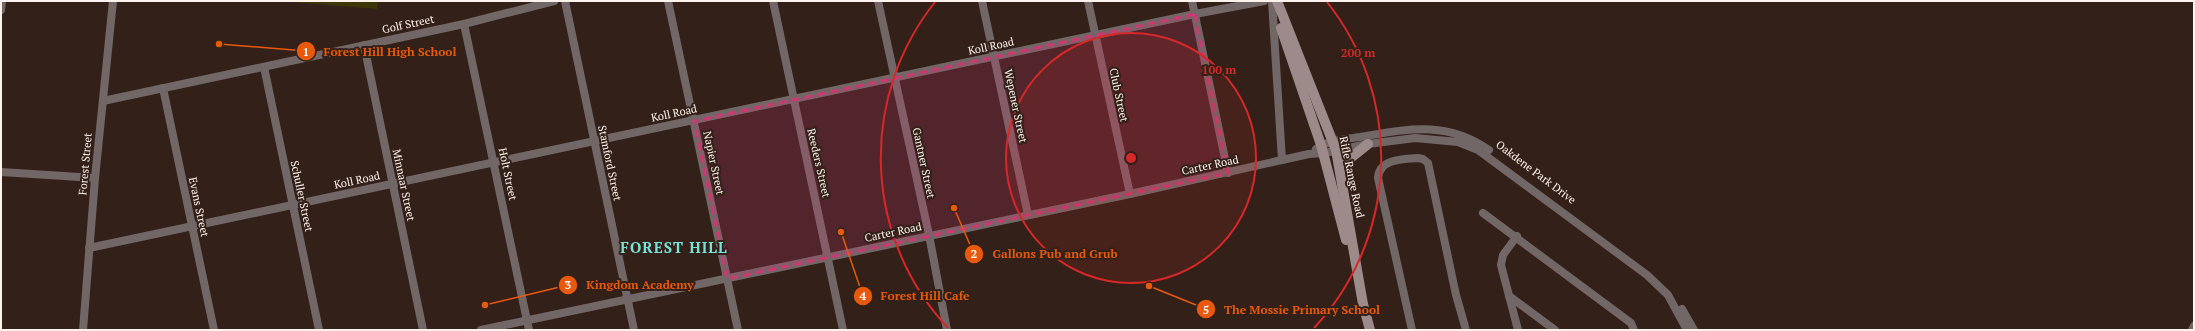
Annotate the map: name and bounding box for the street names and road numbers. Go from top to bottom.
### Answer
street label: Golf Street [381,12,435,36]
street label: Koll Road [967,34,1015,58]
street label: Club Street [1106,67,1132,123]
street label: Wepener Street [1001,68,1031,144]
street label: Koll Road [650,101,698,125]
street label: Stamford Street [595,124,625,202]
street label: Gantner Street [910,126,938,200]
street label: Reeders Street [804,127,834,199]
street label: Napier Street [700,130,728,196]
street label: Forest Street [75,132,95,196]
street label: Rifle Range Road [1337,135,1367,219]
street label: Oakdene Park Drive [1493,137,1579,207]
street label: Holt Street [496,146,520,202]
street label: Minnaar Street [390,148,418,222]
street label: Carter Road [1180,152,1240,178]
street label: Schuller Street [288,159,316,233]
street label: Koll Road [333,168,381,192]
street label: Evans Street [186,176,212,238]
street label: Carter Road [863,219,923,245]

